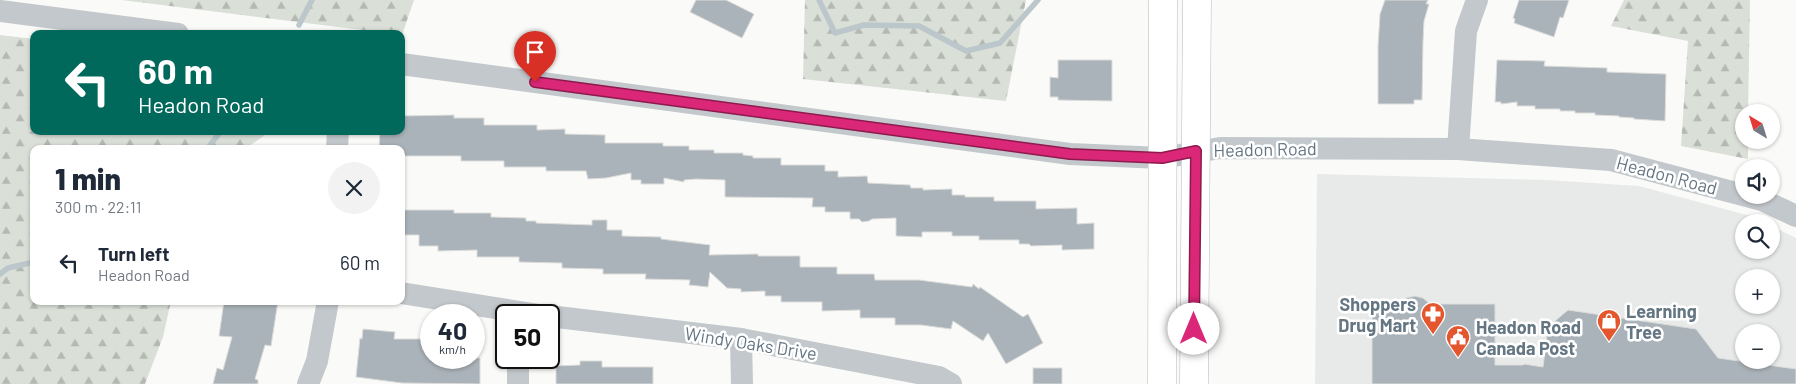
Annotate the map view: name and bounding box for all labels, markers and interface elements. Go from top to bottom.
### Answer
pin [514,31,556,82]
icon: arrive [521,38,549,66]
text: 60 m [138,49,213,91]
icon: left [55,50,120,115]
text: Headon Road [138,91,264,117]
north arrow [1735,104,1780,149]
map controls [1735,104,1780,369]
street label: Headon Road [1213,137,1317,161]
street label: Headon Road [1614,151,1720,199]
button: sound [1735,159,1780,204]
text: 1 min [55,160,121,196]
button: close [328,162,380,214]
text: 300 m · 22:11 [55,197,141,216]
button: search [1735,214,1780,259]
text: Turn left [98,242,169,265]
icon: left [55,249,83,277]
text: 60 m [340,251,380,274]
text: Headon Road [98,265,190,284]
button: + [1735,269,1780,314]
place label: Shoppers Drug Mart [1338,293,1416,336]
place label: Learning Tree [1626,300,1697,343]
pharmacy icon: Shoppers Drug Mart [1420,301,1446,335]
position arrow [1167,302,1219,354]
speed limit sign: 50 [495,304,560,369]
shop icon: Learning Tree [1596,308,1622,342]
text: 40 [438,315,467,345]
place label: Headon Road Canada Post [1476,316,1581,359]
street label: Windy Oaks Drive [683,322,819,364]
public building icon: Headon Road Canada Post [1445,324,1471,358]
button: − [1735,324,1780,369]
text: km/h [439,342,466,356]

